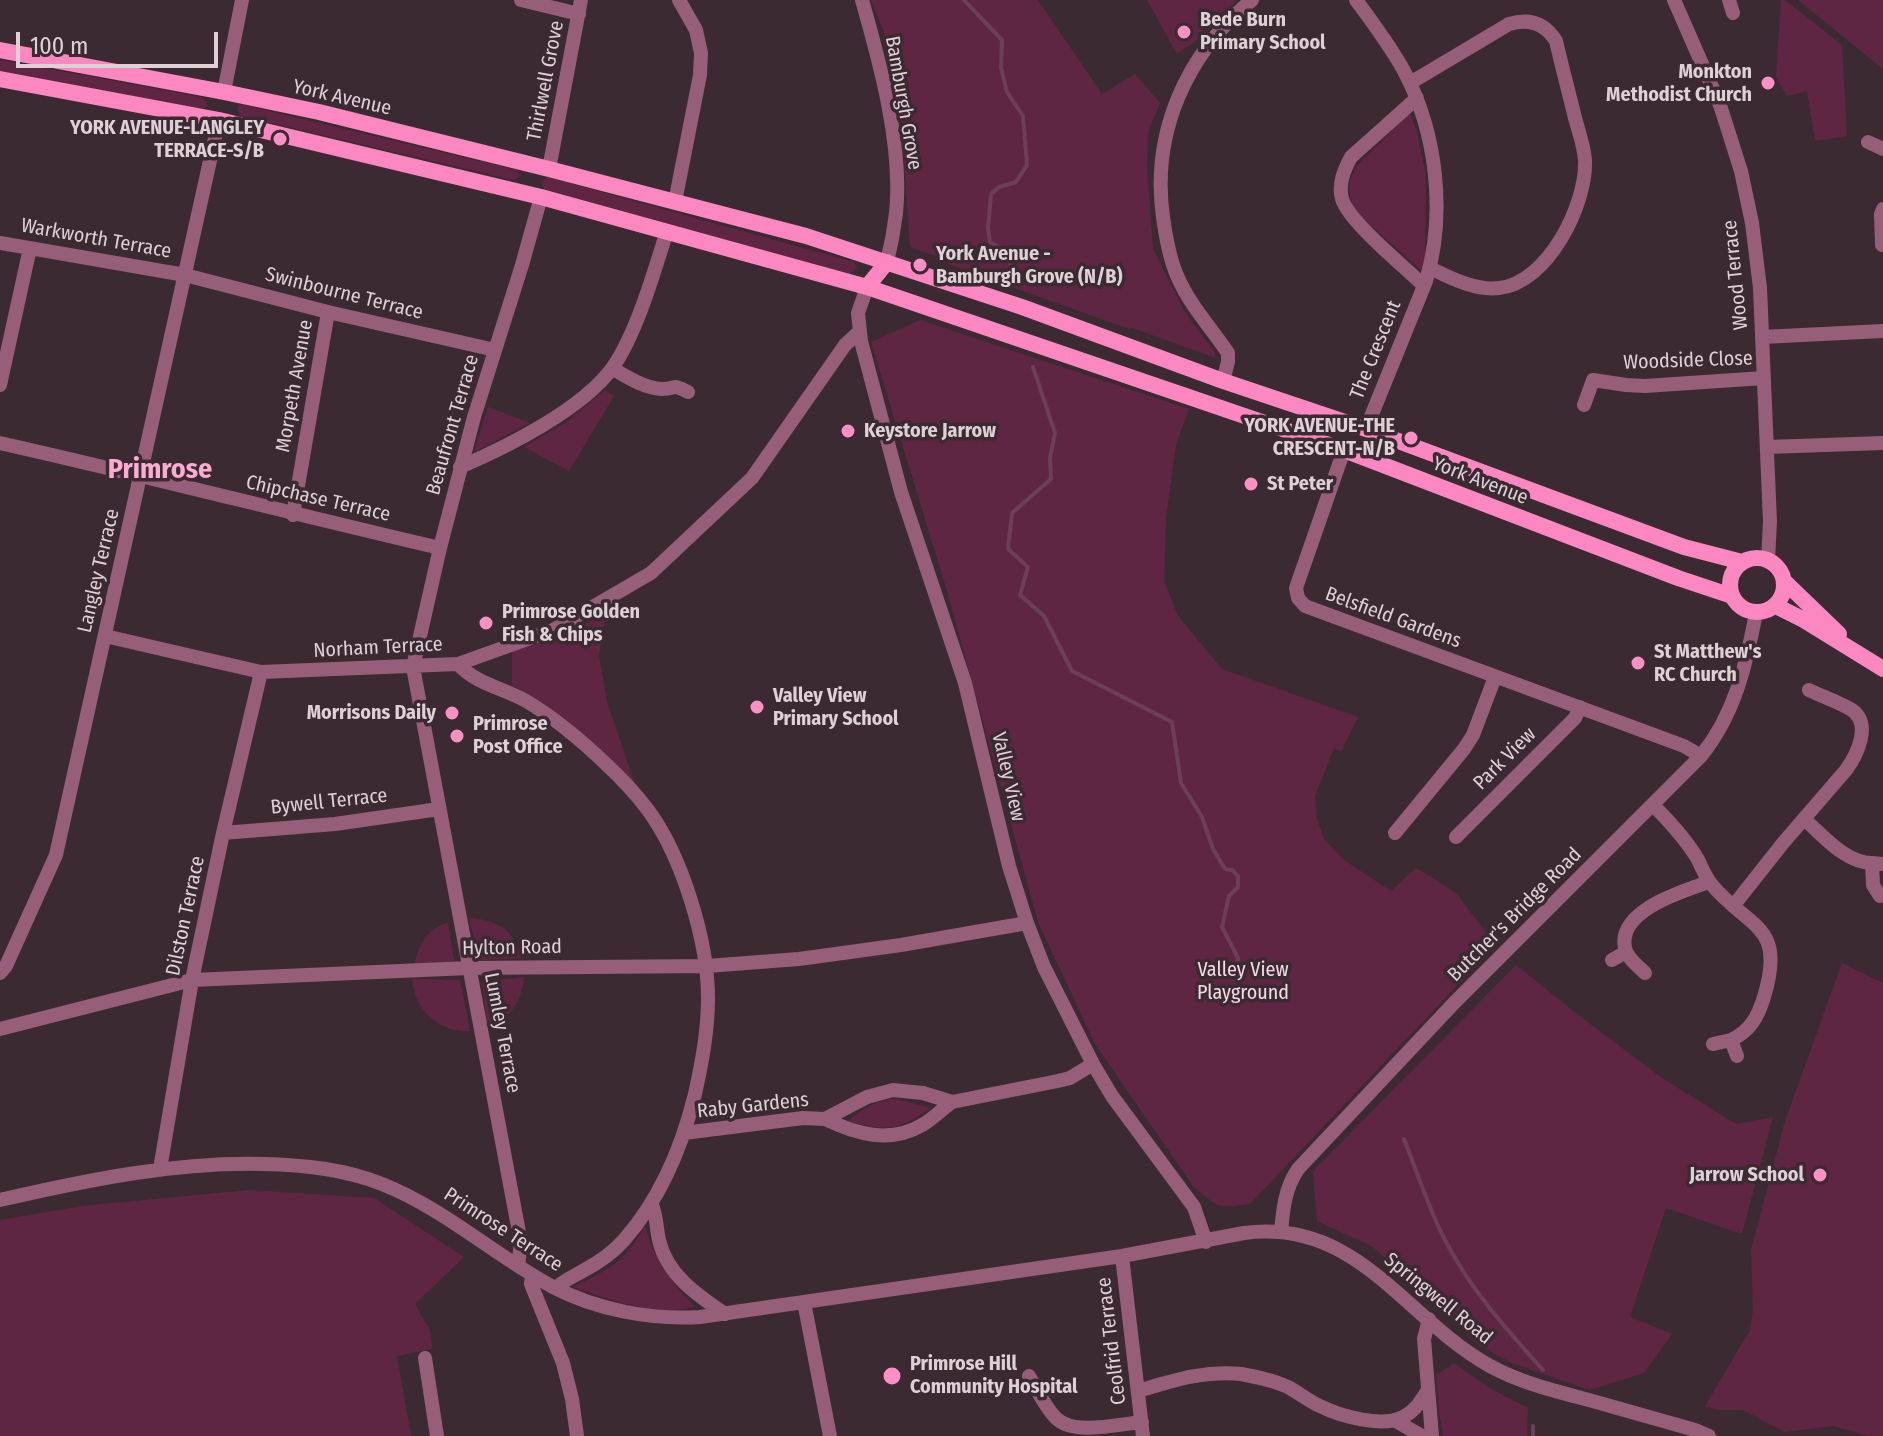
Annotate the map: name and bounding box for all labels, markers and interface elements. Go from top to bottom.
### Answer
place label: Bede Burn Primary School [1200,8,1326,55]
scale bar [20,16,222,66]
street label: Thirlwell Grove [523,19,569,143]
marker: Bede Burn Primary School [1175,23,1193,41]
text: 100 m [30,32,88,60]
street label: Bamburgh Grove [879,34,927,172]
place label: Monkton Methodist Church [1606,60,1752,107]
marker: Monkton Methodist Church [1759,74,1777,92]
street label: York Avenue [290,75,394,121]
place label: YORK AVENUE-LANGLEY TERRACE-S/B [70,116,264,163]
marker: YORK AVENUE-LANGLEY TERRACE-S/B [271,130,289,148]
street label: Warkworth Terrace [19,214,173,264]
street label: Wood Terrace [1718,219,1754,331]
place label: York Avenue - Bamburgh Grove (N/B) [936,242,1122,289]
marker: York Avenue - Bamburgh Grove (N/B) [911,256,929,274]
street label: Swinbourne Terrace [263,263,425,325]
street label: The Crescent [1345,297,1407,403]
street label: Morpeth Avenue [272,318,318,454]
street label: Woodside Close [1623,347,1753,375]
street label: Beaufront Terrace [421,352,485,498]
place label: YORK AVENUE-THE CRESCENT-N/B [1244,414,1395,461]
place label: Keystore Jarrow [864,419,996,443]
marker: Keystore Jarrow [839,422,857,440]
marker: YORK AVENUE-THE CRESCENT-N/B [1402,429,1420,447]
street label: York Avenue [1429,452,1531,510]
district label: Primrose [108,453,212,487]
street label: Chipchase Terrace [244,471,392,527]
place label: St Peter [1267,472,1333,496]
marker: St Peter [1242,475,1260,493]
street label: Langley Terrace [73,507,125,635]
street label: Belsfield Gardens [1322,582,1464,654]
place label: Primrose Golden Fish & Chips [502,600,640,647]
marker: Primrose Golden Fish & Chips [477,614,495,632]
street label: Norham Terrace [313,633,443,663]
place label: St Matthew's RC Church [1654,640,1761,687]
marker: St Matthew's RC Church [1629,654,1647,672]
place label: Valley View Primary School [773,684,899,731]
marker: Valley View Primary School [748,698,766,716]
place label: Morrisons Daily [307,701,436,725]
marker: Morrisons Daily [443,704,461,722]
place label: Primrose Post Office [473,712,563,759]
street label: Park View [1469,723,1541,795]
marker: Primrose Post Office [448,727,466,745]
street label: Valley View [986,730,1030,824]
street label: Bywell Terrace [269,784,389,820]
street label: Butcher's Bridge Road [1443,843,1587,987]
street label: Dilston Terrace [162,854,210,978]
street label: Hylton Road [462,935,562,961]
park label: Valley View Playground [1197,958,1289,1005]
street label: Lumley Terrace [479,971,525,1095]
street label: Raby Gardens [696,1088,810,1124]
place label: Jarrow School [1689,1163,1804,1187]
marker: Jarrow School [1811,1166,1829,1184]
street label: Primrose Terrace [439,1183,567,1277]
street label: Springwell Road [1379,1248,1497,1350]
street label: Ceolfrid Terrace [1092,1276,1132,1406]
place label: Primrose Hill Community Hospital [910,1352,1078,1399]
marker: Primrose Hill Community Hospital [881,1365,903,1387]

